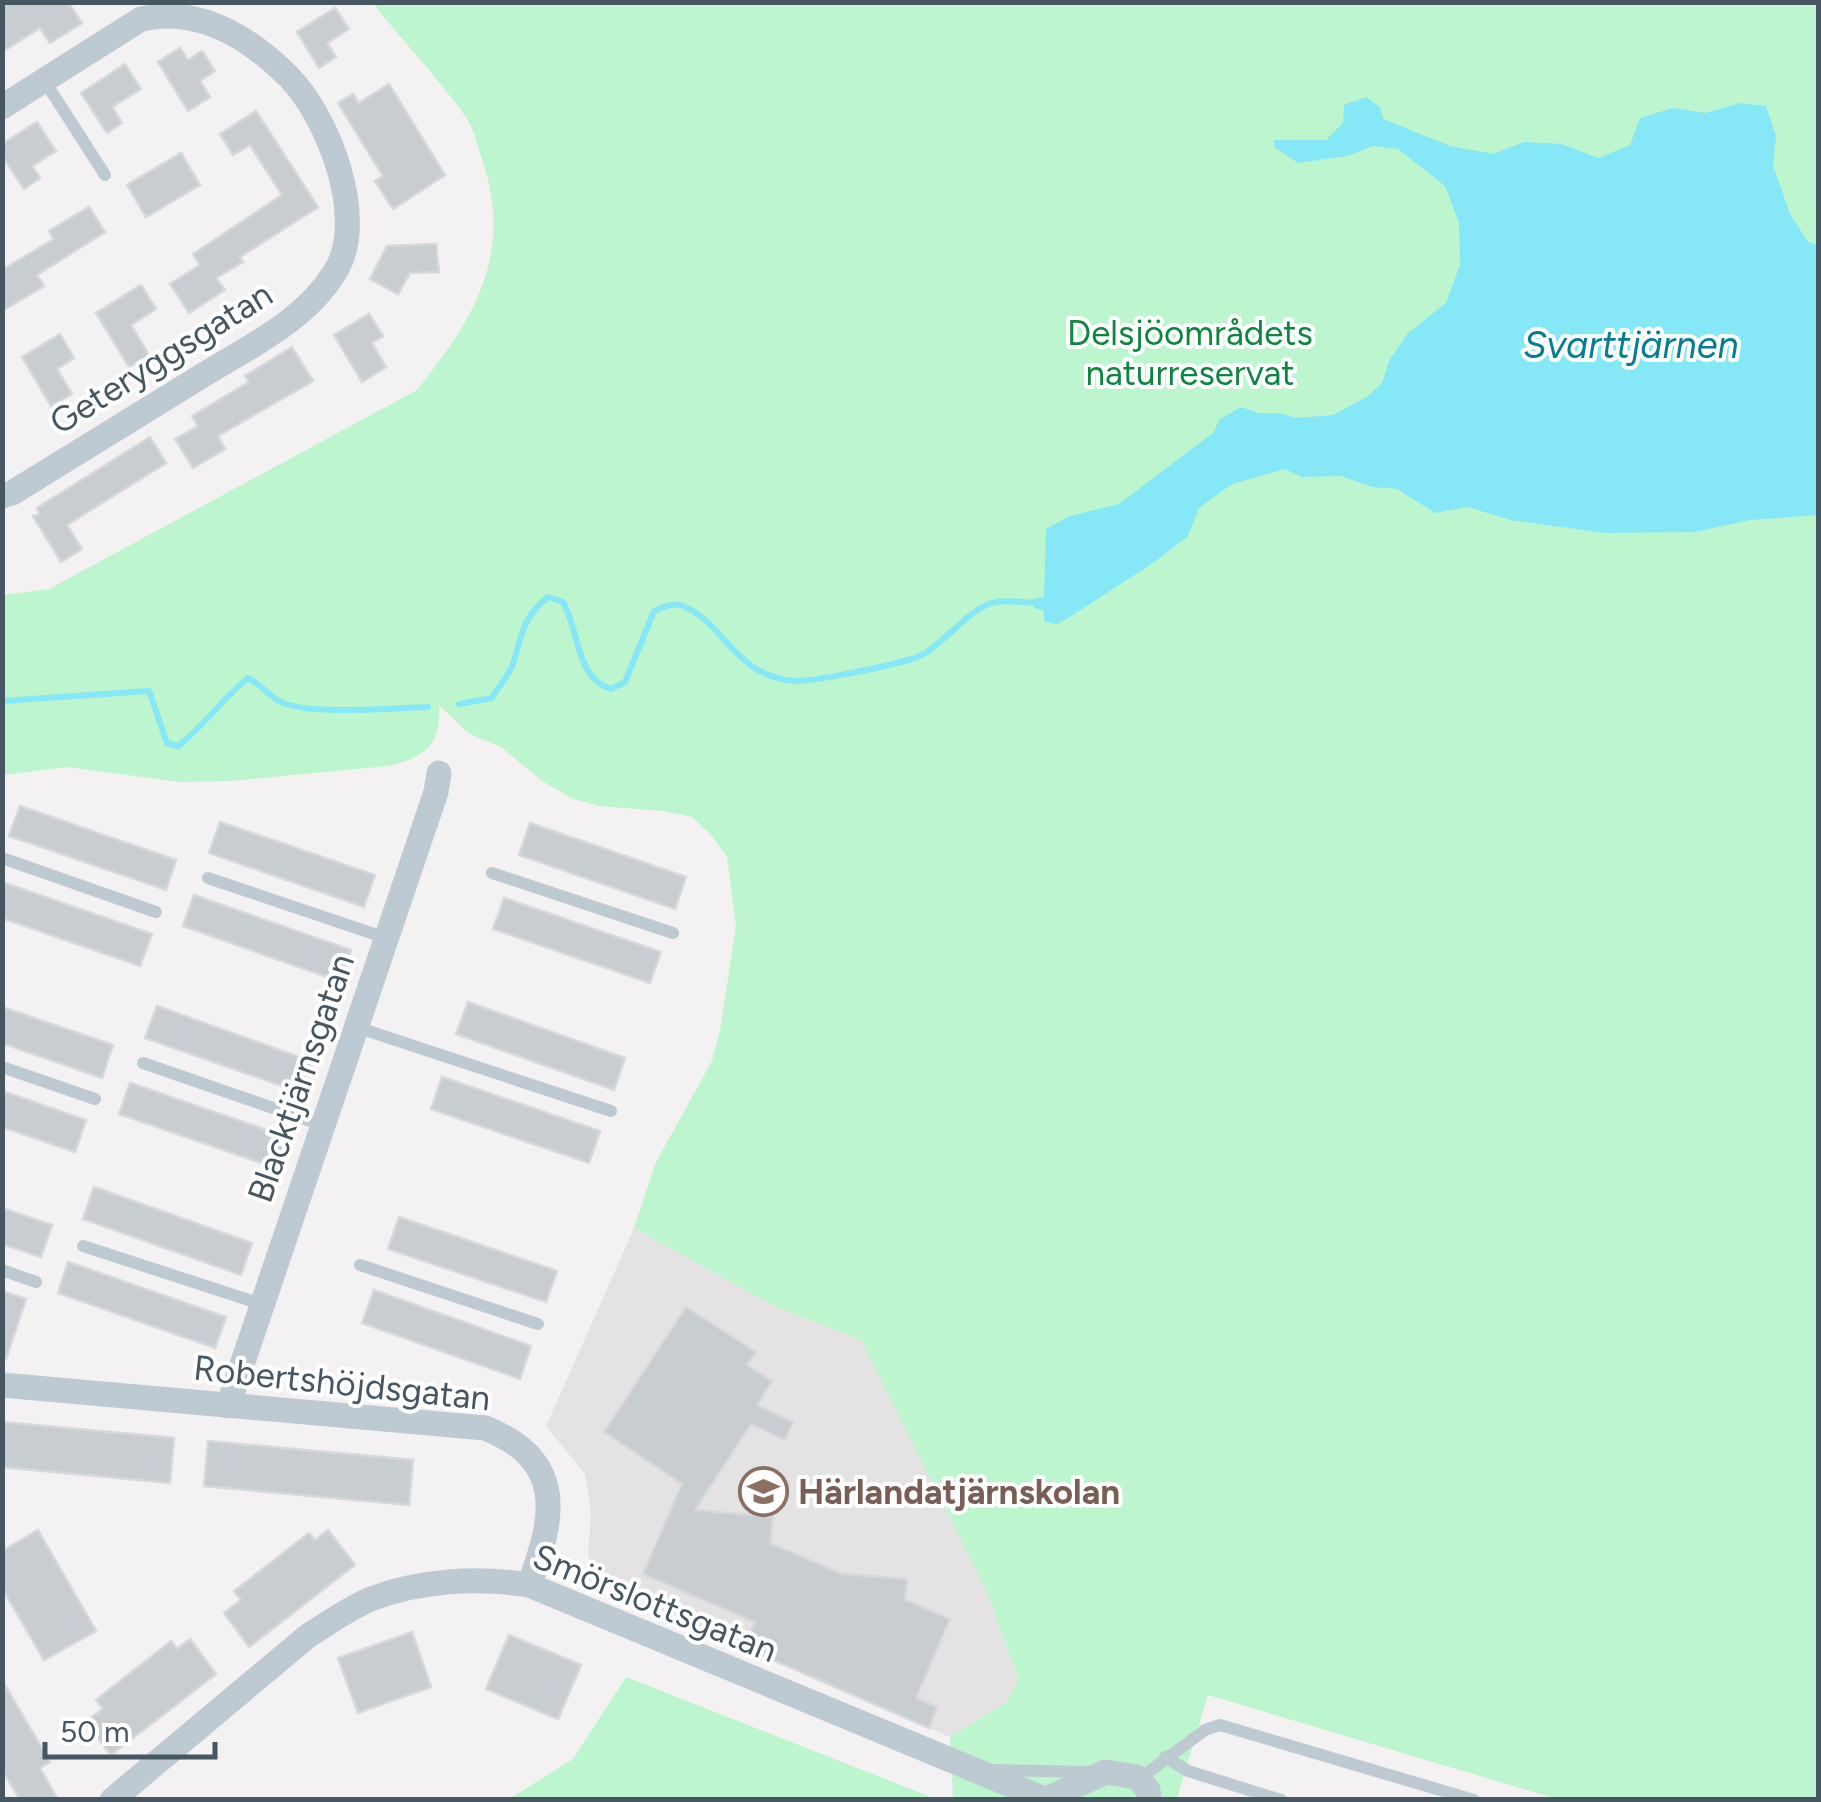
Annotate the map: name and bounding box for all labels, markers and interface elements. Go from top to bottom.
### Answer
street label: Geteryggsgatan [42,273,280,443]
park label: Delsjöområdets naturreservat [1067,312,1313,394]
water label: Svarttjärnen [1523,322,1739,368]
street label: Blacktjärnsgatan [239,948,363,1208]
street label: Robertshöjdsgatan [192,1347,492,1419]
school or university icon: Härlandatjärnskolan [737,1466,789,1518]
place label: Härlandatjärnskolan [798,1471,1120,1513]
street label: Smörslottsgatan [527,1535,783,1671]
scale bar [45,1697,215,1759]
text: 50 m [60,1713,129,1750]

